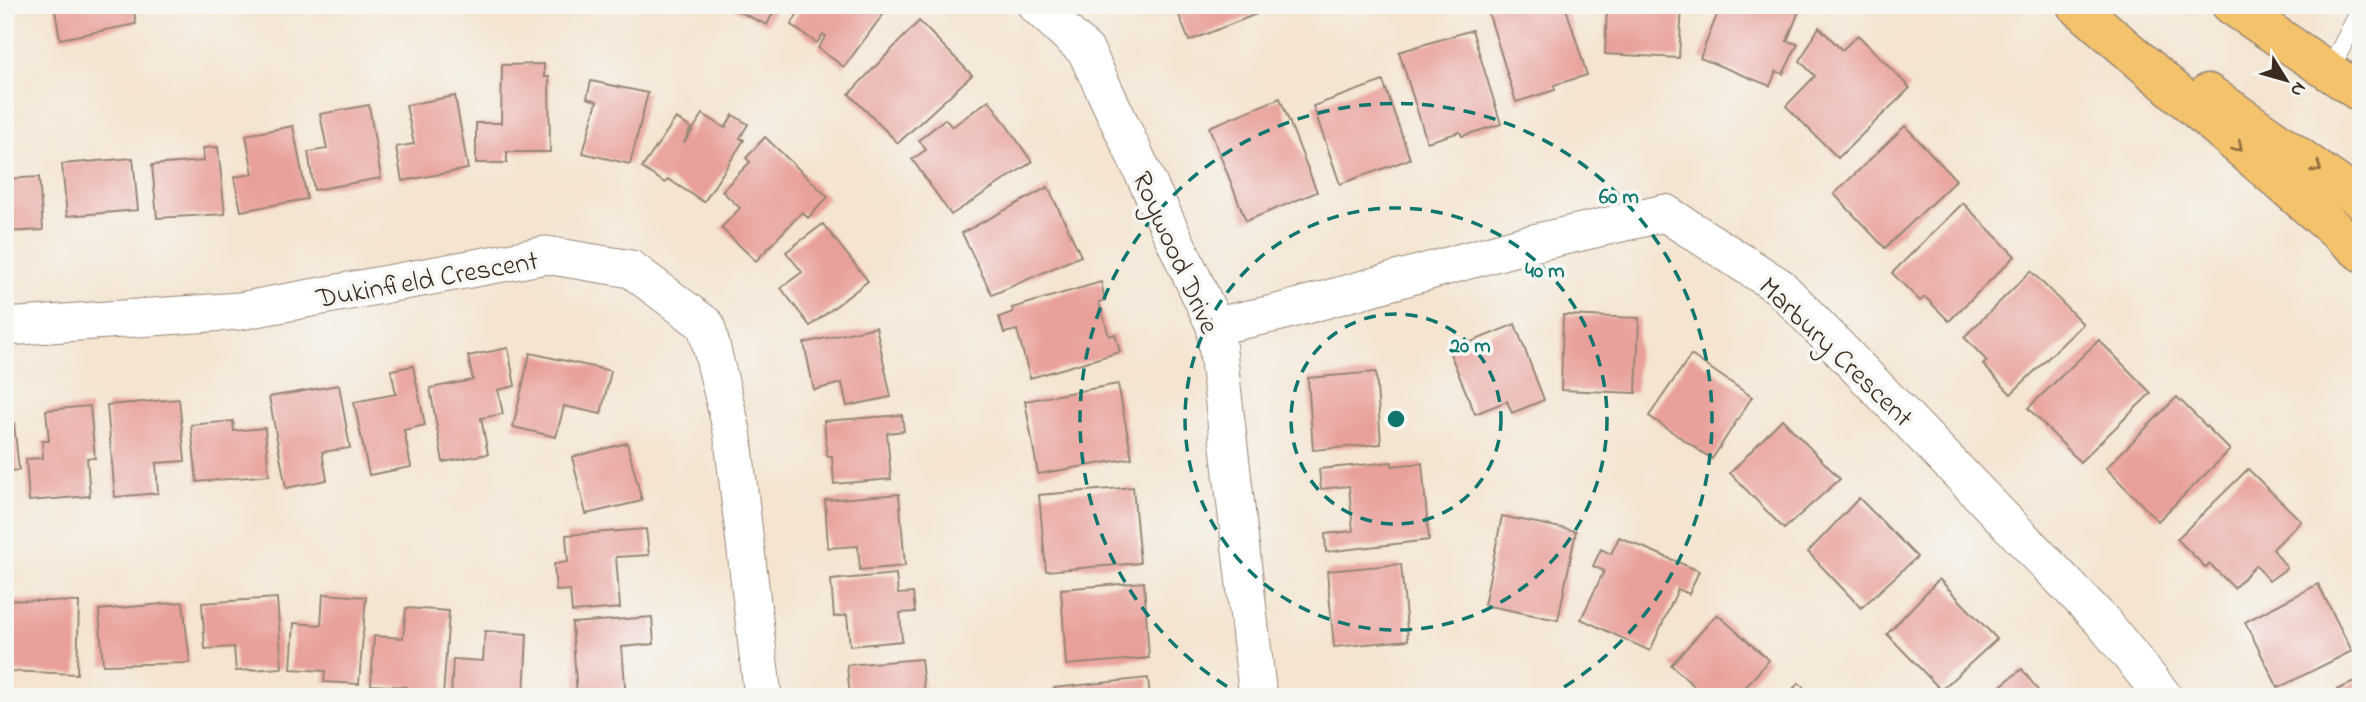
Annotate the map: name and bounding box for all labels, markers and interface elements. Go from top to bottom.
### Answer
north arrow [2250,46,2320,116]
text: N [2283,75,2312,102]
one-way arrow [2230,139,2243,151]
one-way arrow [2309,160,2322,172]
street label: Roywood Drive [1120,166,1228,342]
text: 60 m [1599,183,1639,213]
street label: Dukinfield Crescent [312,242,542,321]
text: 40 m [1525,257,1565,287]
street label: Marbury Crescent [1748,269,1921,438]
text: 20 m [1448,332,1491,362]
centre of rings [1384,407,1408,431]

